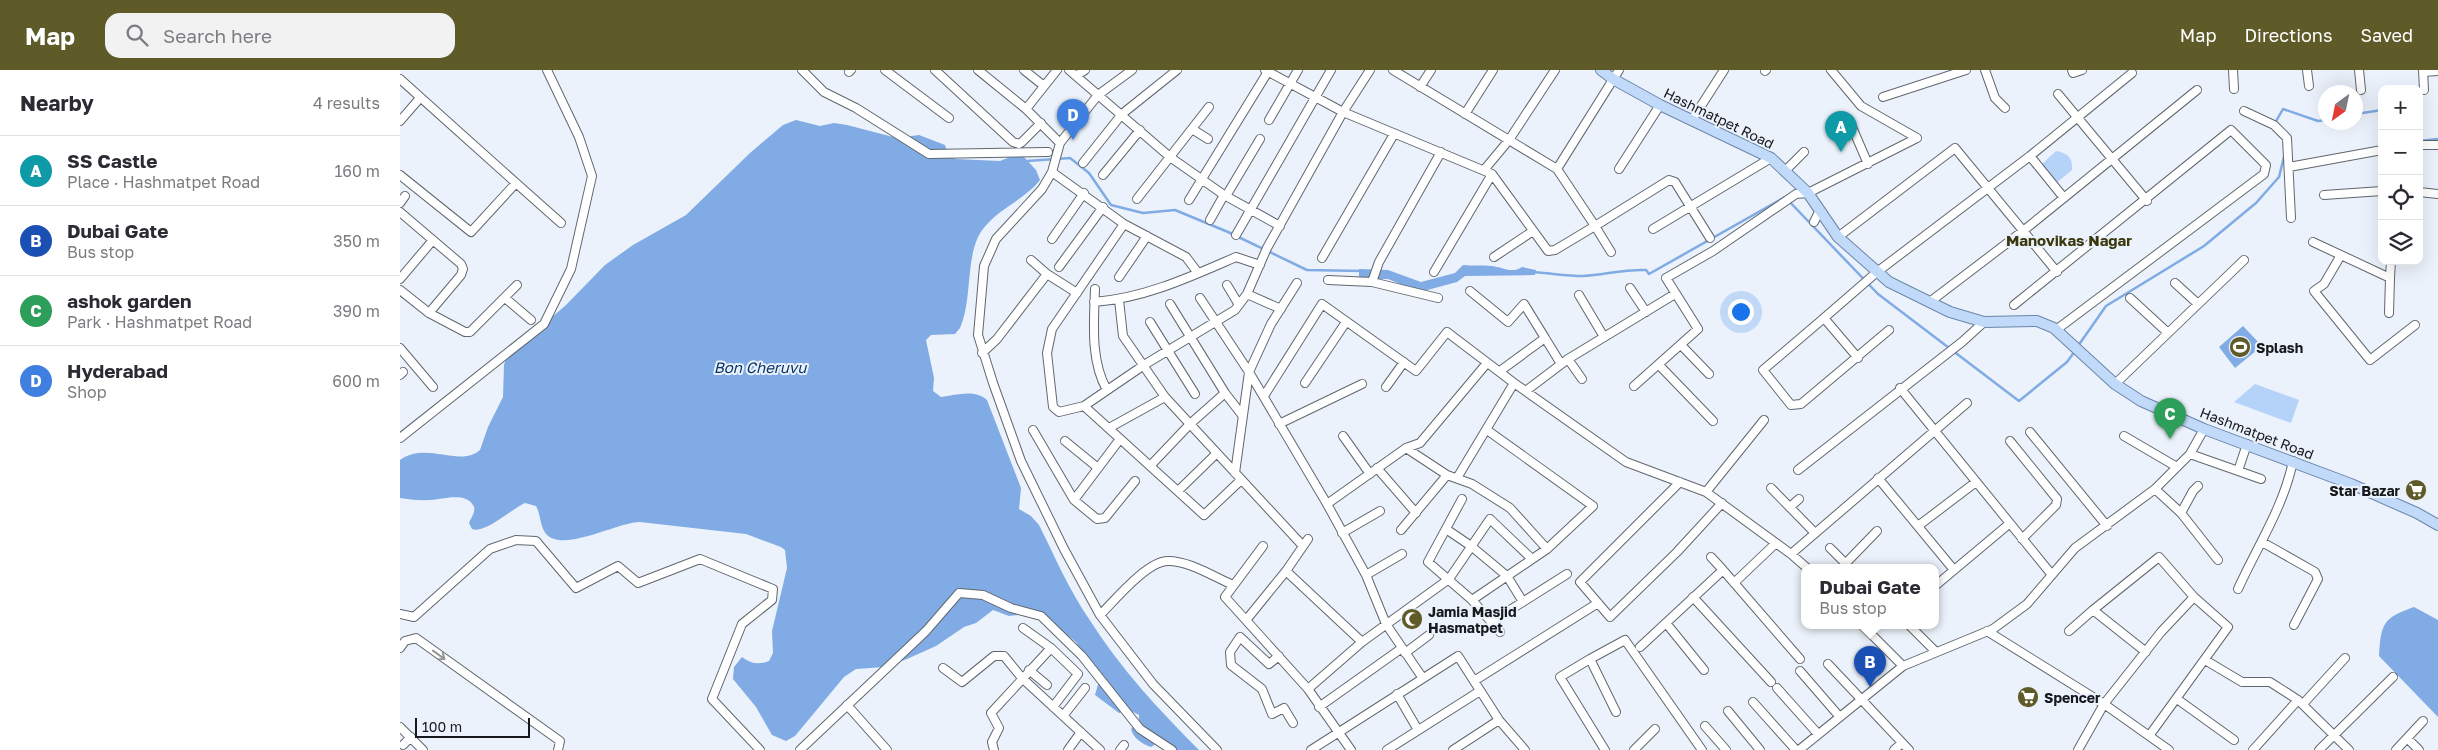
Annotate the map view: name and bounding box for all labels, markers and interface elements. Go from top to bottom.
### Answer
search box [105,13,455,58]
text: Map [25,21,75,50]
icon: search [123,21,151,49]
text: Search here [163,24,272,47]
text: Map [2180,24,2216,46]
text: Directions [2244,24,2332,46]
text: Saved [2360,24,2413,46]
street label: Hashmatpet Road [1661,84,1777,152]
north arrow [2318,85,2363,130]
map controls [2378,85,2423,265]
button: + [2378,85,2423,130]
text: Nearby [20,90,94,116]
text: 4 results [313,93,380,113]
pin: D [1057,99,1089,140]
pin: A [1825,111,1857,152]
button: − [2378,130,2423,175]
text: SS Castle [67,149,157,172]
text: A [30,161,42,181]
text: 160 m [334,161,380,181]
text: Place · Hashmatpet Road [67,172,260,192]
button: locate [2378,175,2423,220]
text: Dubai Gate [67,219,168,242]
button: layers [2378,220,2423,265]
text: B [30,231,42,251]
text: 350 m [333,231,380,251]
district label: Manovikas Nagar [2006,231,2132,249]
text: Bus stop [67,242,134,262]
text: ashok garden [67,289,192,312]
your location [1728,299,1754,325]
text: C [30,301,42,321]
text: 390 m [333,301,380,321]
text: Park · Hashmatpet Road [67,312,252,332]
sports icon: Splash [2228,335,2252,359]
place label: Splash [2256,339,2303,356]
water label: Bon Cheruvu [714,358,807,376]
text: Hyderabad [67,359,168,382]
text: D [30,371,42,391]
text: 600 m [332,371,380,391]
text: Shop [67,382,107,402]
pin: C [2154,398,2186,439]
street label: Hashmatpet Road [2198,403,2316,463]
supermarket icon: Star Bazar [2404,478,2428,502]
place label: Star Bazar [2329,482,2401,499]
popup [1801,564,1939,629]
text: Dubai Gate [1819,575,1921,598]
text: Bus stop [1819,598,1887,618]
place label: Jamia Masjid Hasmatpet [1428,603,1517,636]
mosque icon: Jamia Masjid Hasmatpet [1400,607,1424,631]
pin: B [1854,646,1886,687]
one-way arrow [432,650,446,660]
supermarket icon: Spencer [2016,685,2040,709]
place label: Spencer [2044,689,2101,706]
scale bar [415,715,530,738]
text: 100 m [422,718,462,735]

